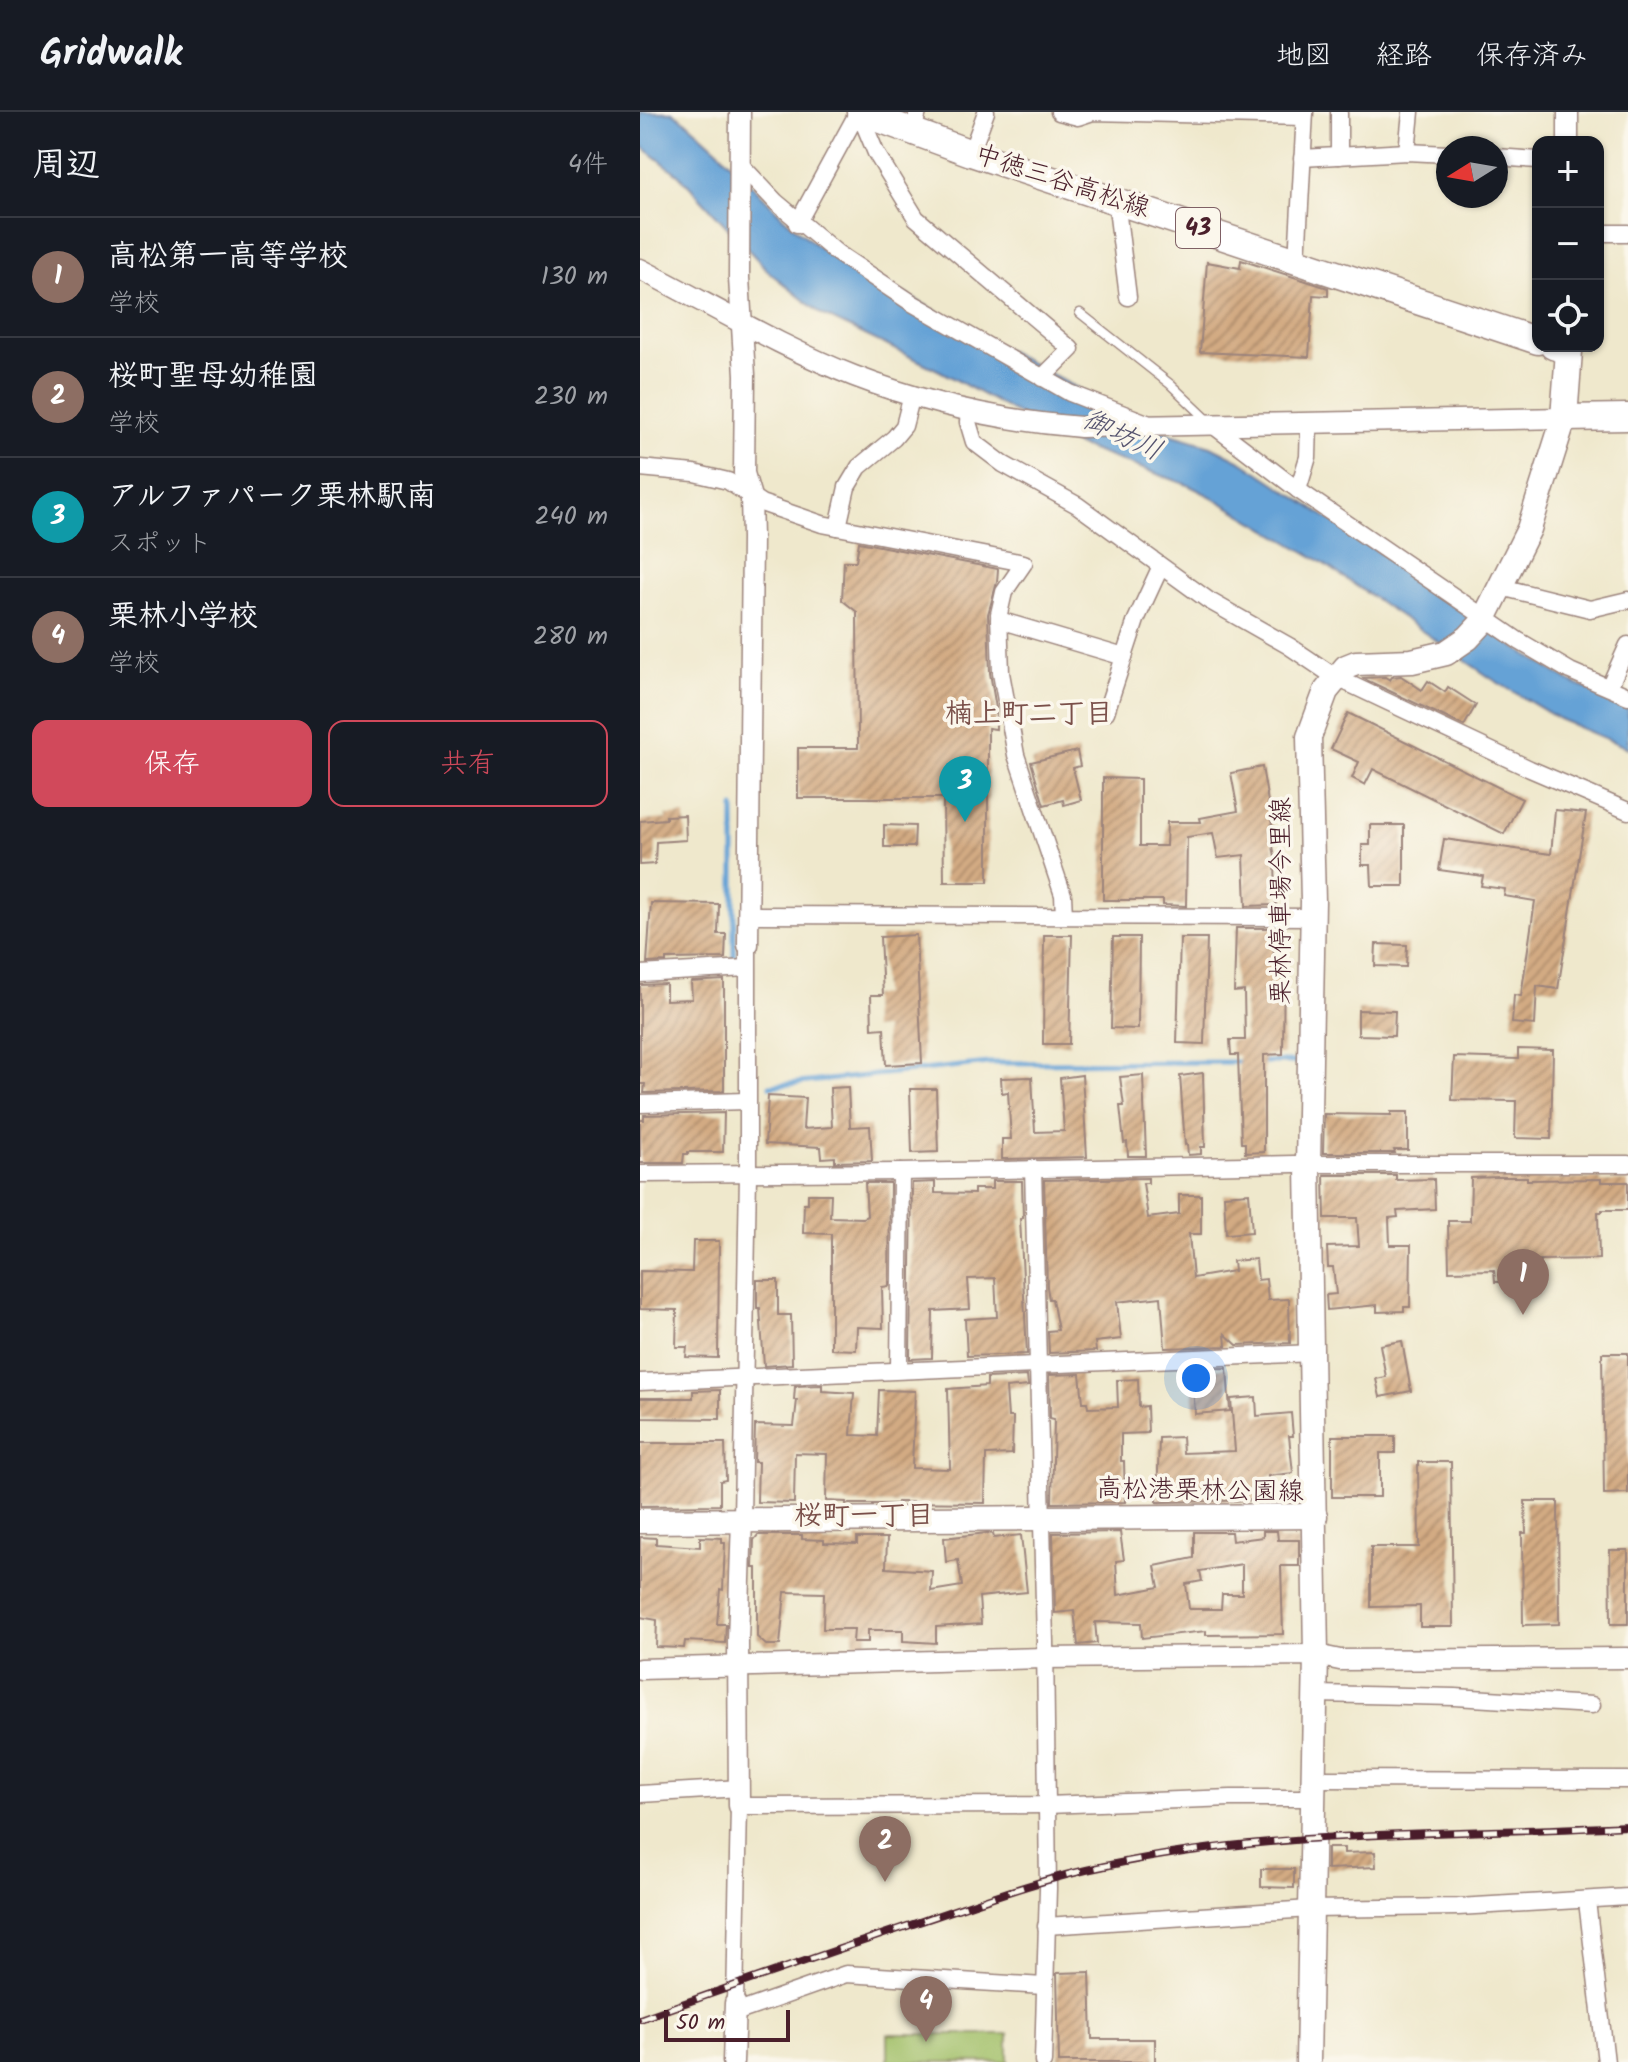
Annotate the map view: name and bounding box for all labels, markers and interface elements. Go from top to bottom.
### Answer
text: Gridwalk [40,25,182,85]
text: 地図 [1276,34,1332,79]
text: 経路 [1376,34,1432,79]
text: 保存済み [1476,34,1588,79]
street label: 中徳三谷高松線 [969,134,1155,230]
north arrow [1436,136,1508,208]
map controls [1532,136,1604,352]
button: + [1532,136,1604,208]
text: 周辺 [32,139,100,193]
text: 4件 [568,144,608,186]
road number: 43 [1176,208,1220,248]
button: − [1532,208,1604,280]
text: 高松第一高等学校 [108,233,348,281]
text: 1 [54,256,62,298]
text: 130 m [541,256,608,298]
button: locate [1532,280,1604,352]
text: 学校 [108,283,160,325]
text: 桜町聖母幼稚園 [108,353,318,401]
text: 2 [50,376,66,418]
text: 230 m [534,376,608,418]
water label: 御坊川 [1074,398,1170,474]
text: 学校 [108,403,160,445]
text: アルファパーク栗林駅南 [108,473,436,521]
text: 3 [51,496,65,538]
text: 240 m [534,496,608,538]
text: スポット [108,523,212,565]
text: 栗林小学校 [108,593,258,641]
text: 4 [51,616,65,658]
text: 280 m [533,616,608,658]
text: 学校 [108,643,160,685]
district label: 楠上町二丁目 [945,692,1113,737]
button: 保存 [32,720,312,807]
button: 共有 [328,720,608,807]
pin: 3 [939,756,991,822]
street label: 栗林停車場今里線 [1261,797,1303,1005]
pin: 1 [1497,1249,1549,1315]
your location [1176,1358,1216,1398]
street label: 高松港栗林公園線 [1096,1468,1304,1514]
district label: 桜町一丁目 [794,1494,934,1539]
pin: 2 [859,1816,911,1882]
pin: 4 [900,1976,952,2042]
scale bar [664,2006,790,2042]
text: 50 m [676,2006,725,2041]

